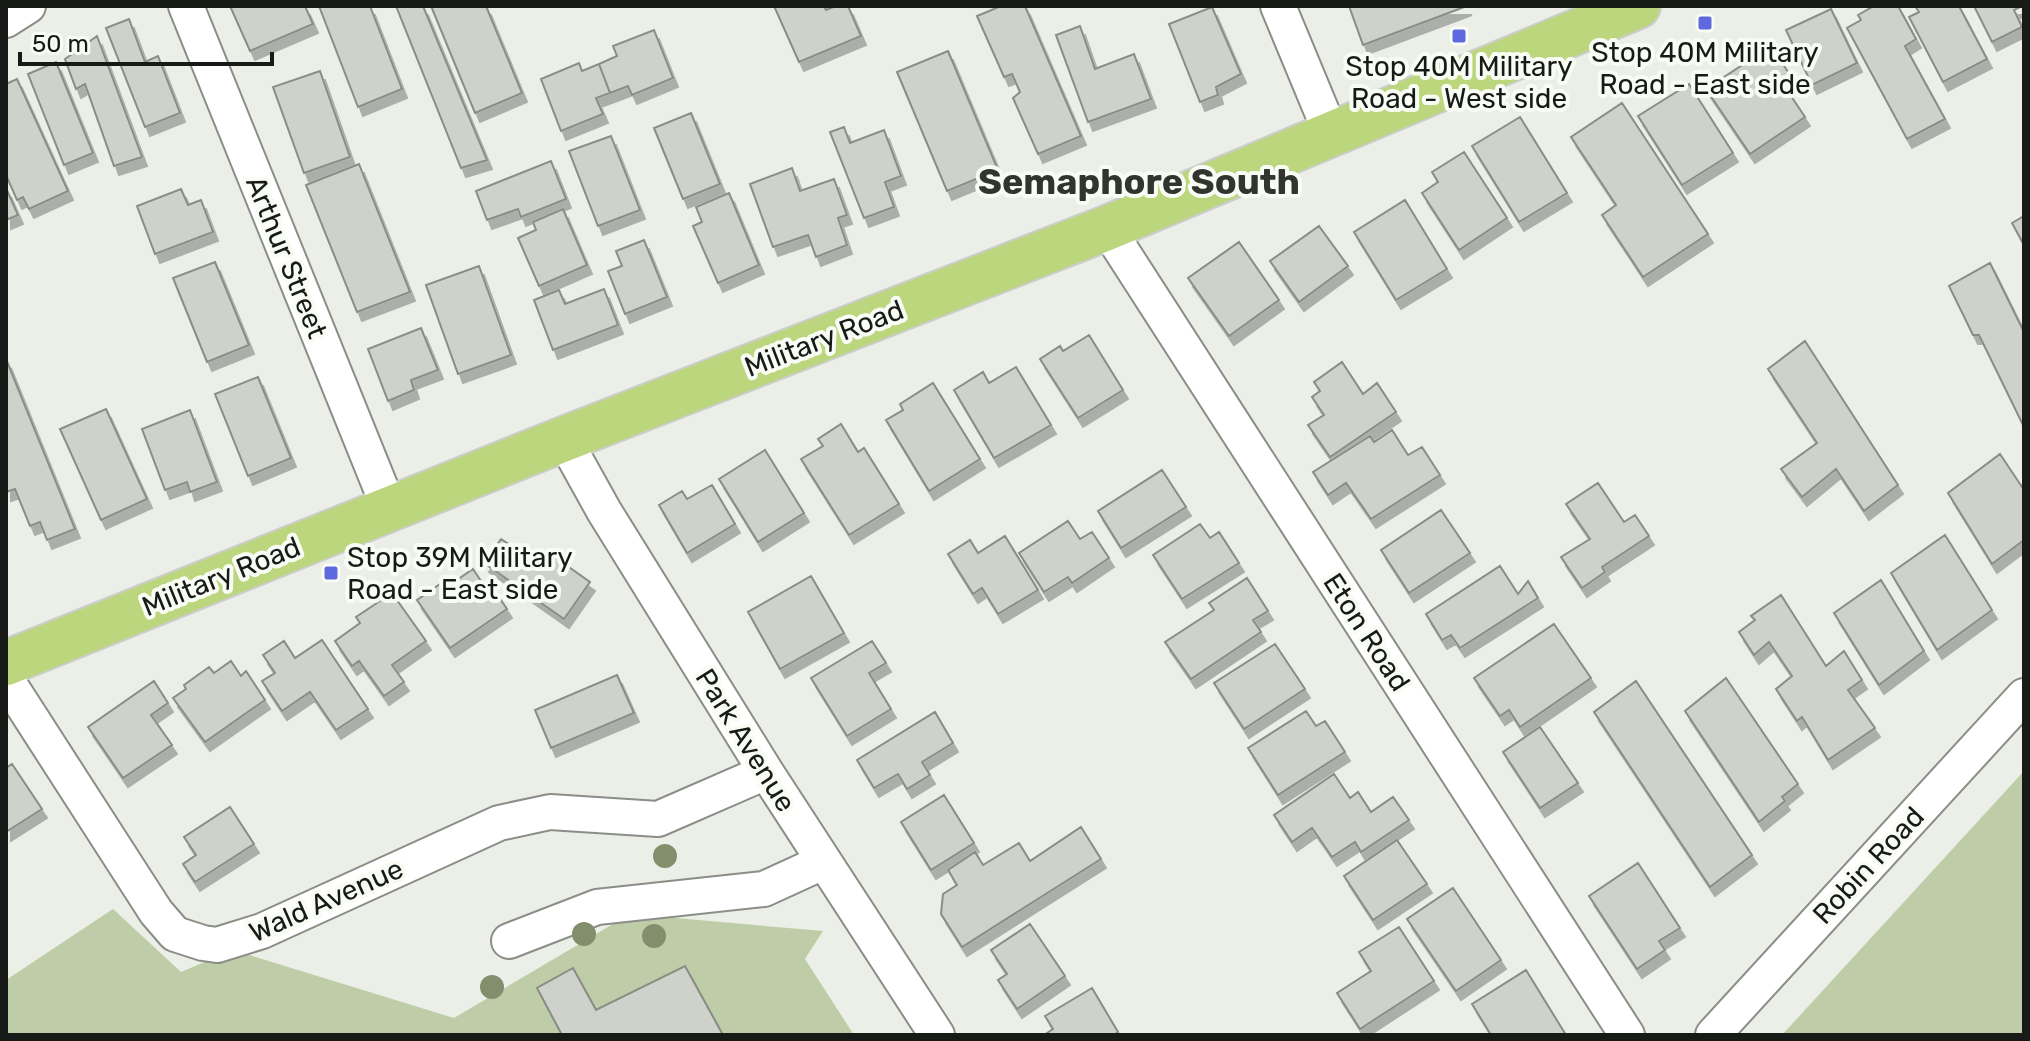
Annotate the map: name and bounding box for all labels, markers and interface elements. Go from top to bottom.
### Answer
marker: Stop 40M Military Road - East side [1696,14,1714,32]
scale bar [20,16,272,66]
marker: Stop 40M Military Road - West side [1450,27,1468,45]
text: 50 m [32,30,89,58]
place label: Stop 40M Military Road - East side [1591,36,1819,101]
place label: Stop 40M Military Road - West side [1345,50,1573,115]
district label: Semaphore South [978,160,1300,203]
street label: Arthur Street [239,171,334,343]
street label: Military Road [740,293,908,384]
street label: Military Road [137,530,305,623]
place label: Stop 39M Military Road - East side [347,541,573,606]
marker: Stop 39M Military Road - East side [322,564,340,582]
street label: Eton Road [1316,567,1417,697]
street label: Park Avenue [689,663,803,818]
street label: Robin Road [1806,800,1931,931]
street label: Wald Avenue [244,852,408,949]

